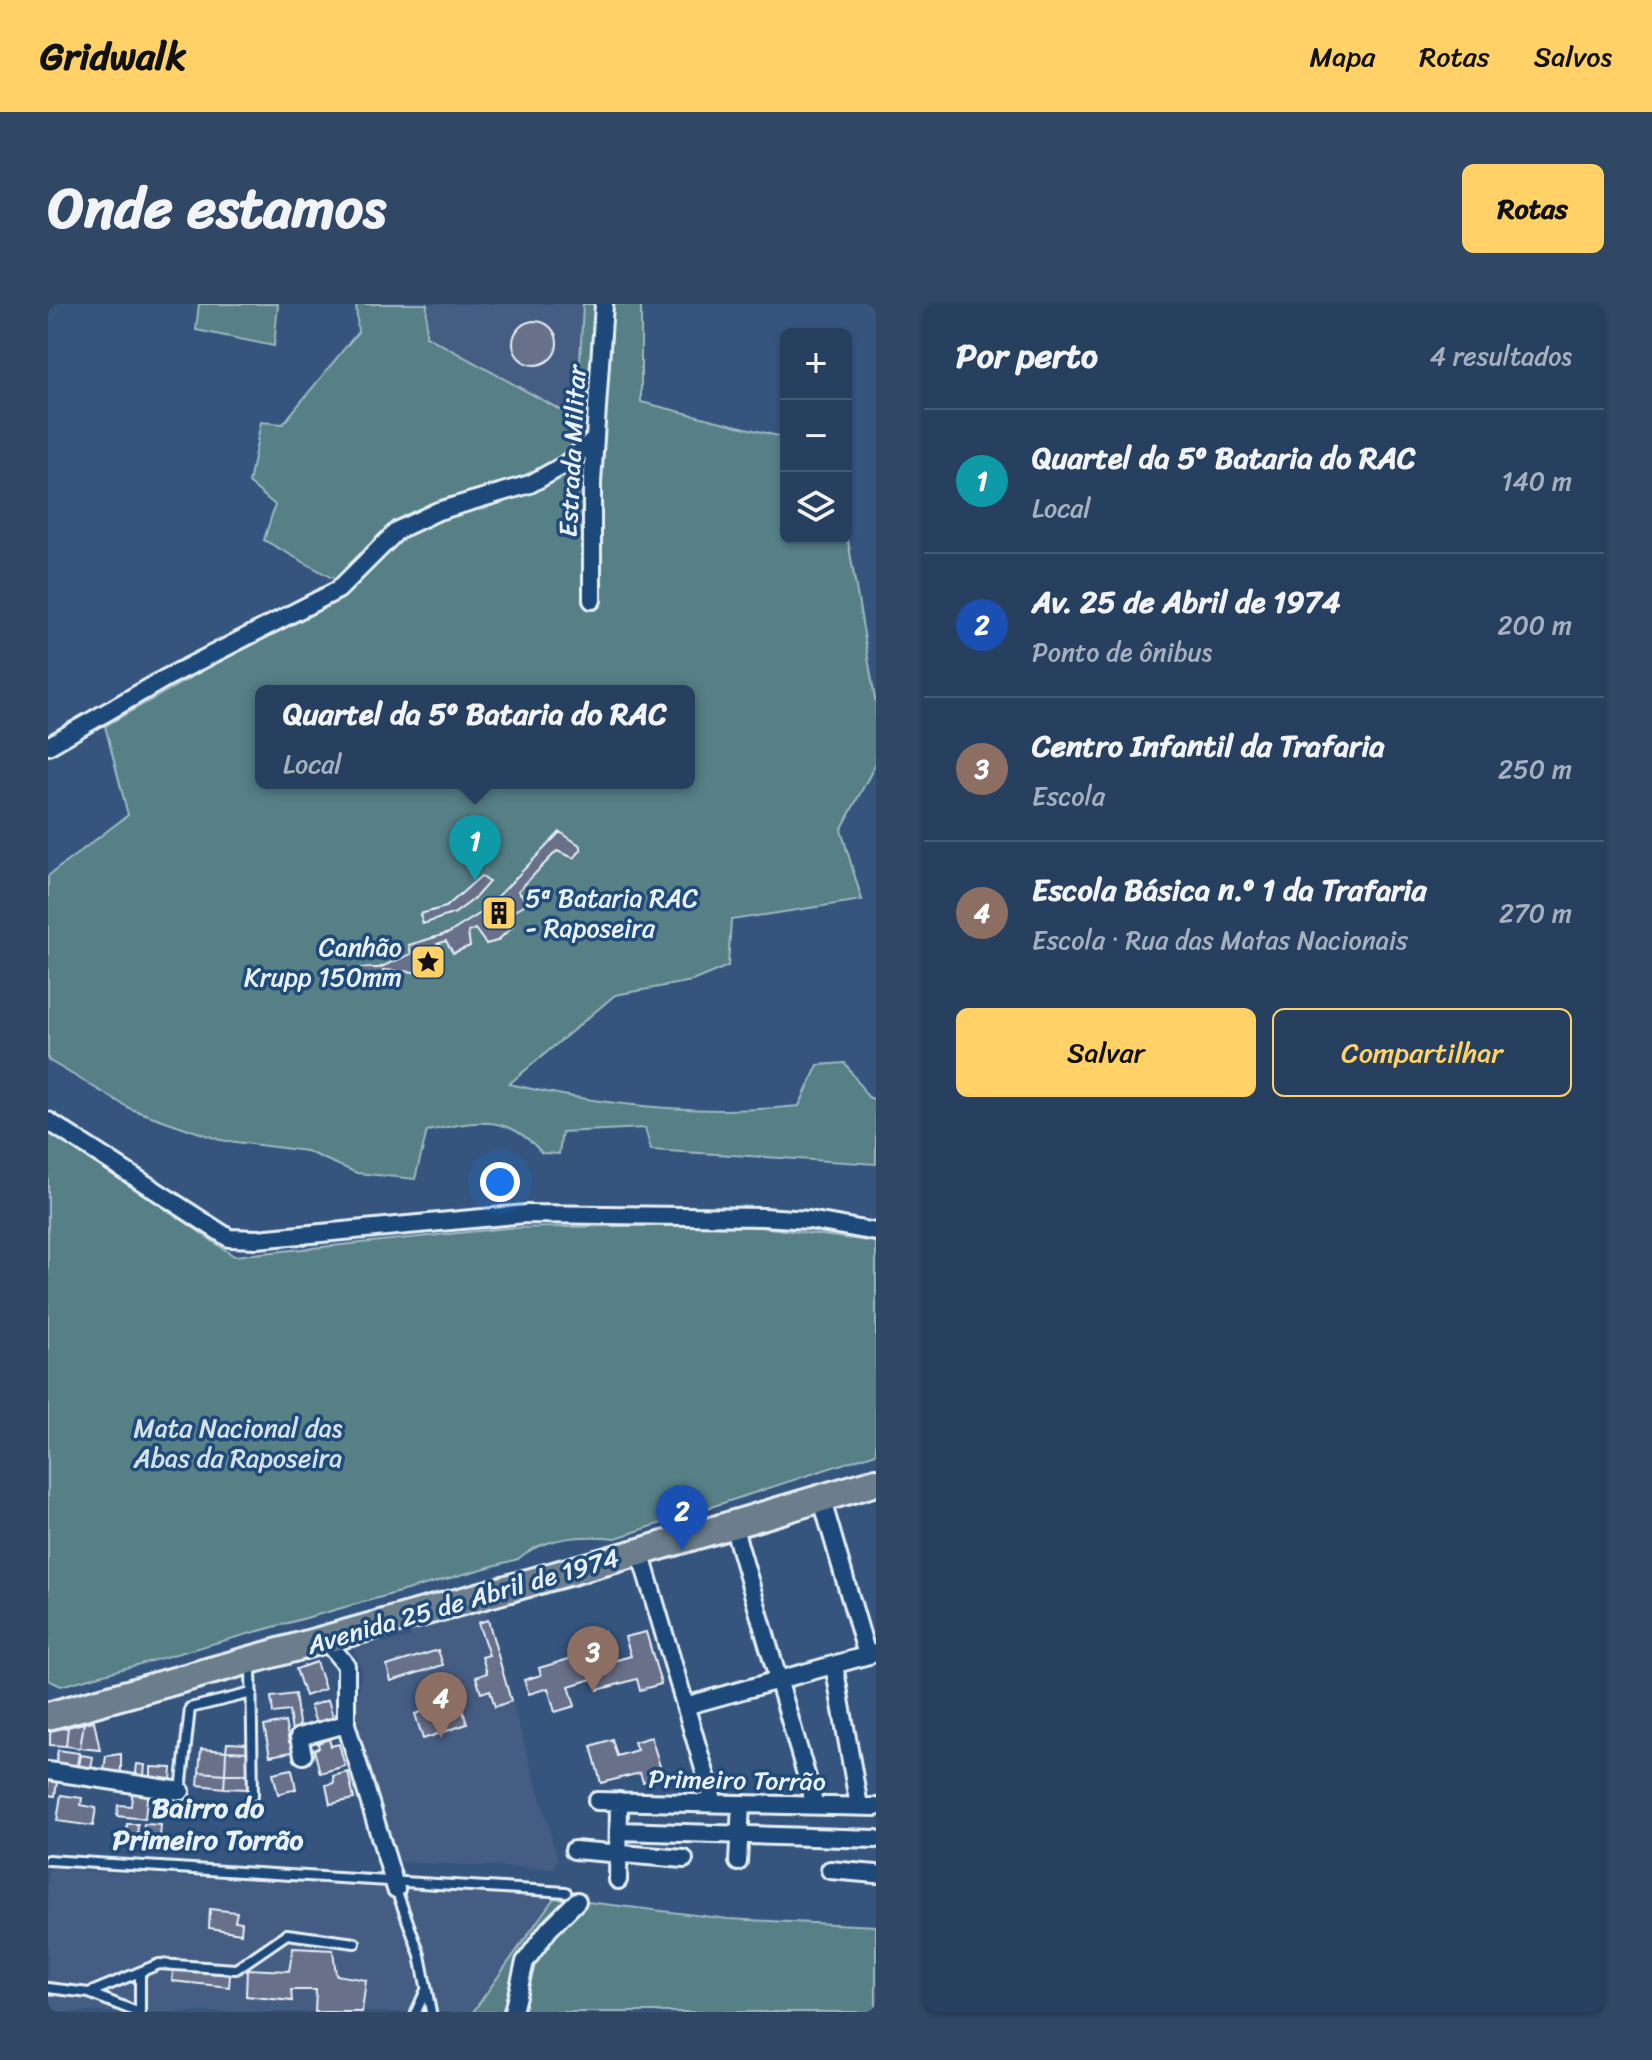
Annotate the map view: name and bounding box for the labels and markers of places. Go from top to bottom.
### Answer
pin: 1 [449,815,501,881]
place label: 5ª Bataria RAC - Raposeira [525,875,698,951]
building icon: 5ª Bataria RAC - Raposeira [480,894,518,932]
place label: Canhão Krupp 150mm [244,924,402,1000]
place icon: Canhão Krupp 150mm [409,943,447,981]
pin: 2 [656,1485,708,1551]
pin: 3 [567,1626,619,1692]
pin: 4 [415,1672,467,1738]

